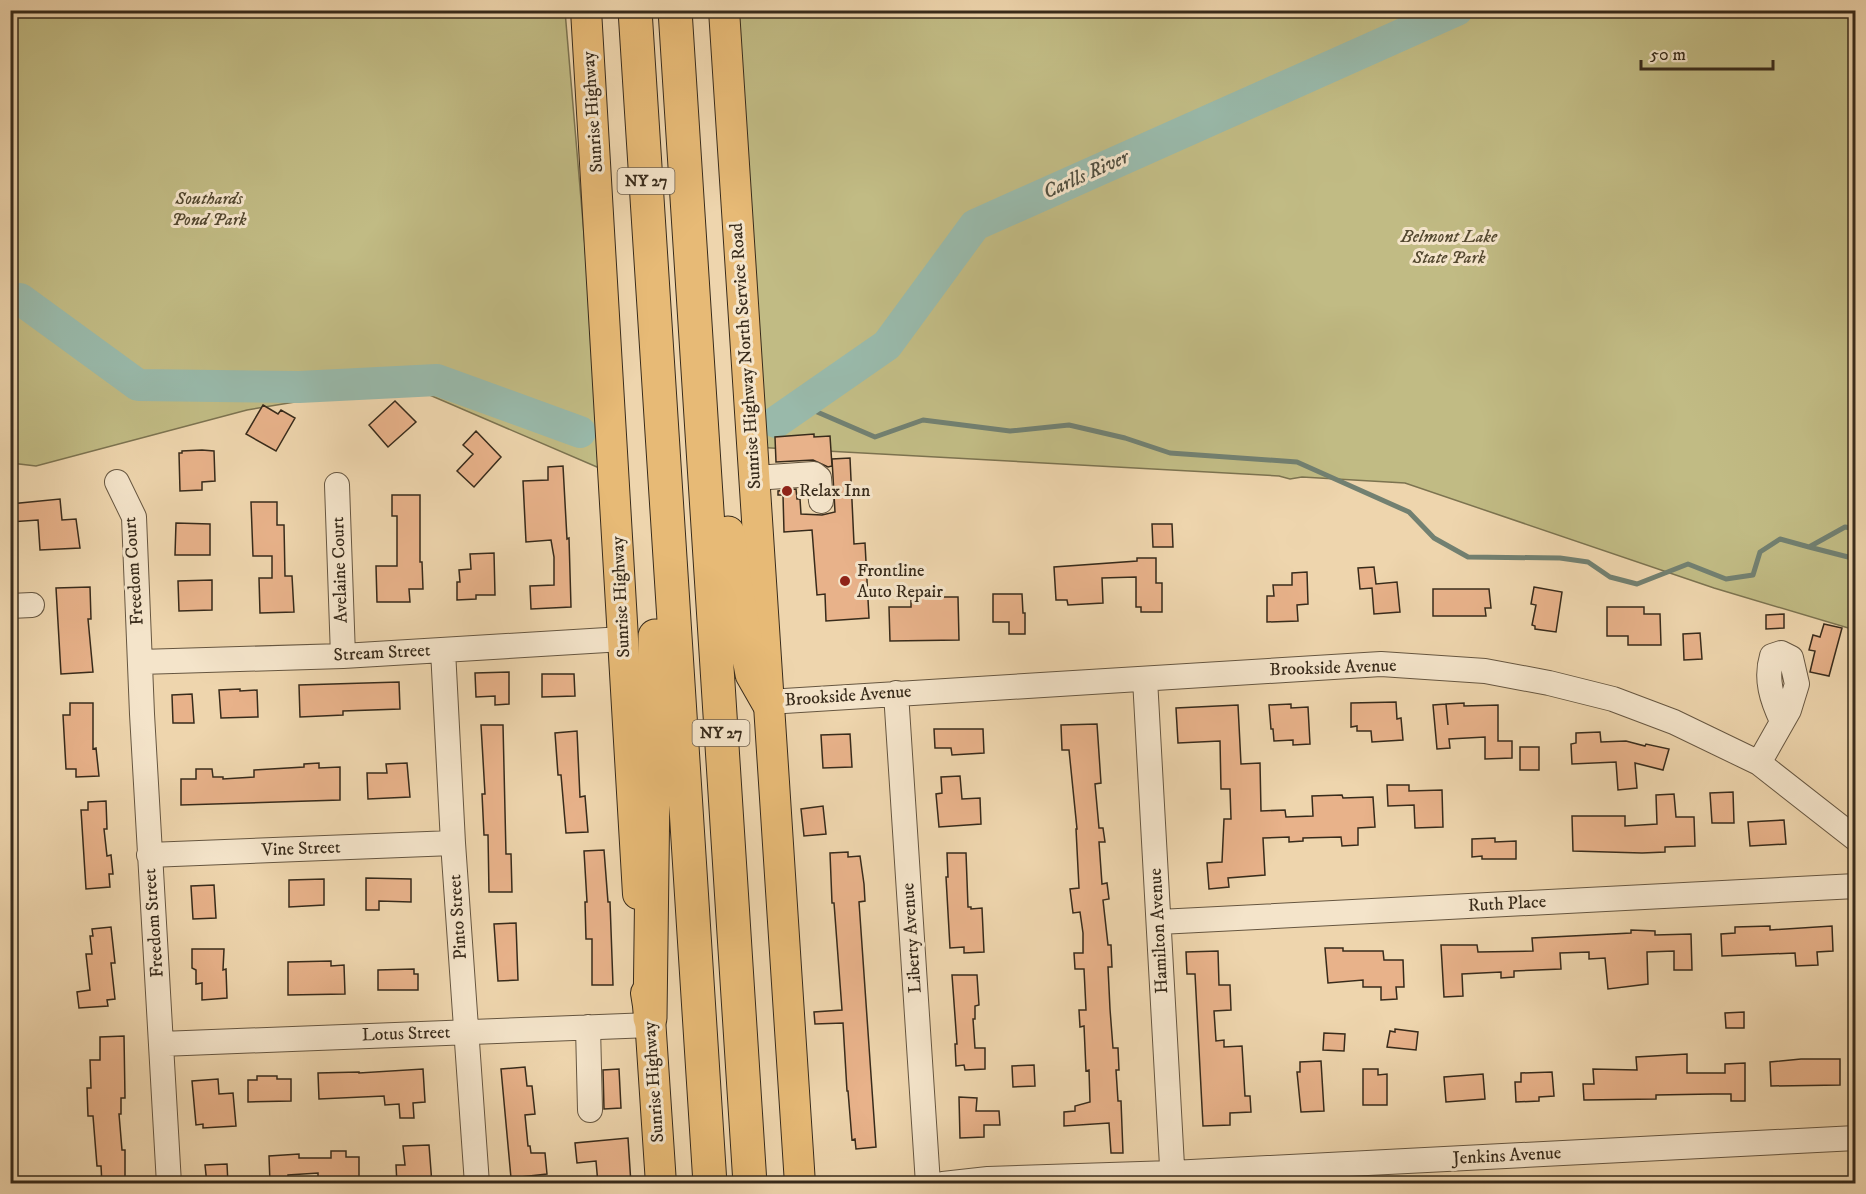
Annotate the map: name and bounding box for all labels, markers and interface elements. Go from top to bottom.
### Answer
scale bar [1641,33,1773,71]
text: 50 m [1650,44,1686,66]
street label: Sunrise Highway [578,50,608,173]
water label: Carlls River [1039,144,1135,205]
road number: NY 27 [618,168,674,194]
park label: Southards Pond Park [171,188,247,231]
street label: Sunrise Highway North Service Road [726,222,766,490]
park label: Belmont Lake State Park [1400,226,1498,269]
place label: Relax Inn [799,480,871,502]
marker: Relax Inn [780,484,794,498]
street label: Freedom Court [119,516,149,626]
street label: Avelaine Court [327,516,353,624]
street label: Sunrise Highway [607,535,635,658]
place label: Frontline Auto Repair [857,560,943,603]
marker: Frontline Auto Repair [838,574,852,588]
street label: Stream Street [333,639,431,667]
street label: Brookside Avenue [1269,655,1397,681]
street label: Brookside Avenue [784,681,912,711]
road number: NY 27 [692,720,750,746]
street label: Vine Street [260,837,341,861]
street label: Freedom Street [139,867,169,978]
street label: Hamilton Avenue [1145,868,1173,994]
street label: Pinto Street [444,873,472,960]
street label: Liberty Avenue [897,882,927,994]
street label: Ruth Place [1467,891,1547,917]
street label: Sunrise Highway [639,1020,669,1143]
street label: Lotus Street [361,1021,451,1047]
street label: Jenkins Avenue [1450,1142,1562,1170]

